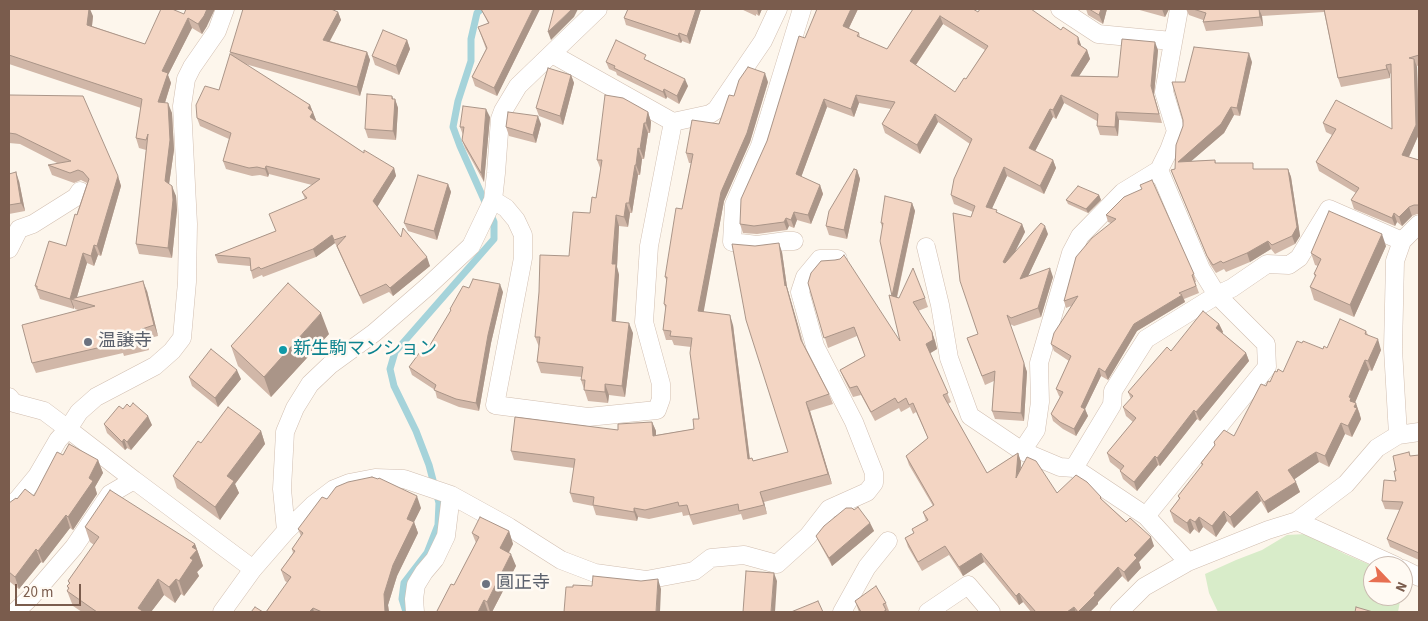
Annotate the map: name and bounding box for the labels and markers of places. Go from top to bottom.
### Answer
place label: 温譲寺 [98,331,152,353]
marker: 温譲寺 [82,336,94,348]
place label: 新生駒マンション [293,339,437,361]
marker: 新生駒マンション [277,344,289,356]
place label: 圓正寺 [496,573,550,595]
marker: 圓正寺 [480,578,492,590]

